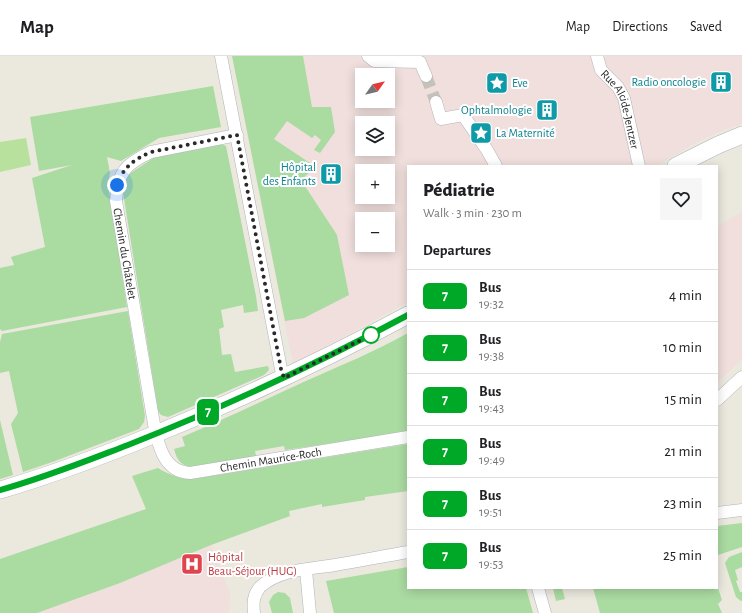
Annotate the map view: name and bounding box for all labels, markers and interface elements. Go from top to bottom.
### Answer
text: Map [20,18,54,37]
text: Map [566,20,590,34]
text: Directions [612,20,668,34]
text: Saved [690,20,722,34]
north arrow [355,68,395,108]
map controls [355,68,395,252]
street label: Rue Alcide-Jentzer [599,68,641,150]
building icon: Radio oncologie [708,69,734,95]
place icon: Eve [484,70,510,96]
place label: Radio oncologie [631,76,706,88]
place label: Eve [512,77,528,89]
building icon: Ophtalmologie [534,97,560,123]
place label: Ophtalmologie [461,104,532,116]
button: layers [355,116,395,156]
place icon: La Maternité [468,120,494,146]
place label: La Maternité [496,127,555,139]
place label: Hôpital des Enfants [263,161,316,187]
building icon: Hôpital des Enfants [318,161,344,187]
button: + [355,164,395,204]
your location [107,175,127,195]
button: heart [660,178,702,220]
text: Pédiatrie [423,181,495,200]
street label: Chemin du Châtelet [111,207,139,301]
text: Walk · 3 min · 230 m [423,207,522,220]
button: − [355,212,395,252]
text: Departures [423,243,491,258]
text: Bus [479,280,501,295]
text: 4 min [669,288,702,303]
text: 7 [442,289,448,303]
text: 19:32 [479,298,504,311]
unlabelled marker [362,326,380,344]
text: Bus [479,332,501,347]
text: 10 min [663,340,702,355]
text: 7 [442,341,448,355]
text: 19:38 [479,350,504,363]
text: Bus [479,384,501,399]
text: 15 min [665,392,702,407]
text: 7 [442,393,448,407]
line badge: 7 [195,399,221,425]
text: 19:43 [479,402,504,415]
text: 7 [205,405,211,419]
text: Bus [479,436,501,451]
text: 21 min [664,444,702,459]
street label: Chemin Maurice-Roch [219,445,323,474]
text: 7 [442,445,448,459]
text: 19:49 [479,454,505,467]
text: Bus [479,488,501,503]
text: 23 min [663,496,702,511]
text: 7 [442,497,448,511]
text: 19:51 [479,506,502,519]
text: Bus [479,540,501,555]
text: 25 min [663,548,702,563]
text: 7 [442,549,448,563]
hospital icon: Hôpital Beau-Séjour (HUG) [179,551,205,577]
place label: Hôpital Beau-Séjour (HUG) [208,551,297,578]
text: 19:53 [479,558,503,571]

